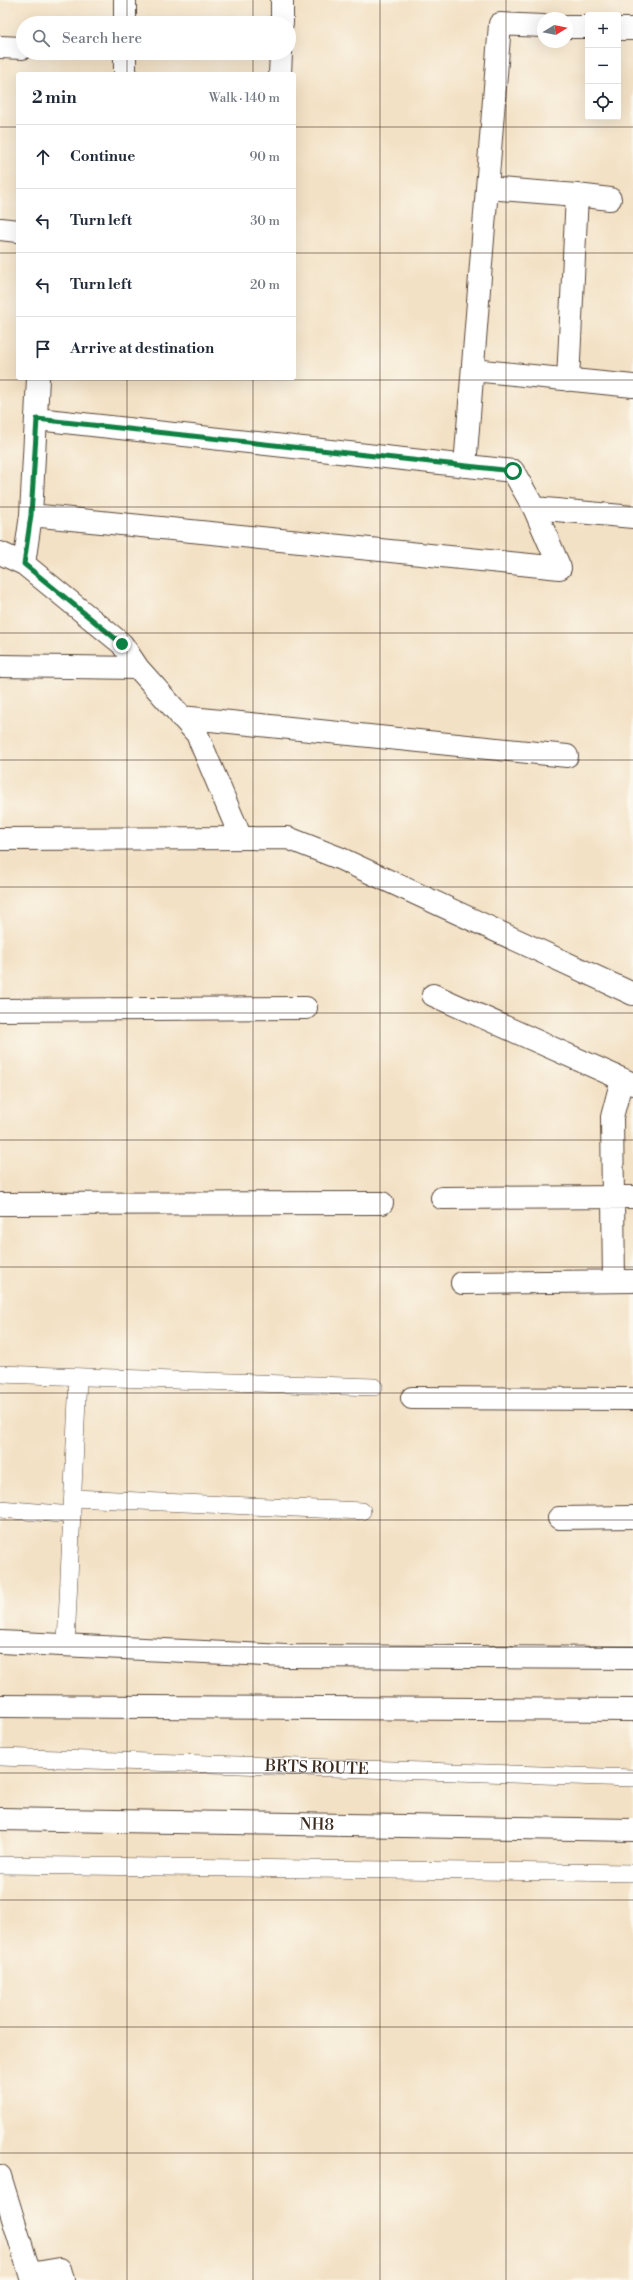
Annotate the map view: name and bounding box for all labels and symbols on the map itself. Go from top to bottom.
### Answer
north arrow [537,12,573,48]
route start [504,462,522,480]
route end [113,635,131,653]
street label: BRTS ROUTE [264,1756,369,1779]
street label: NH8 [300,1814,335,1835]

